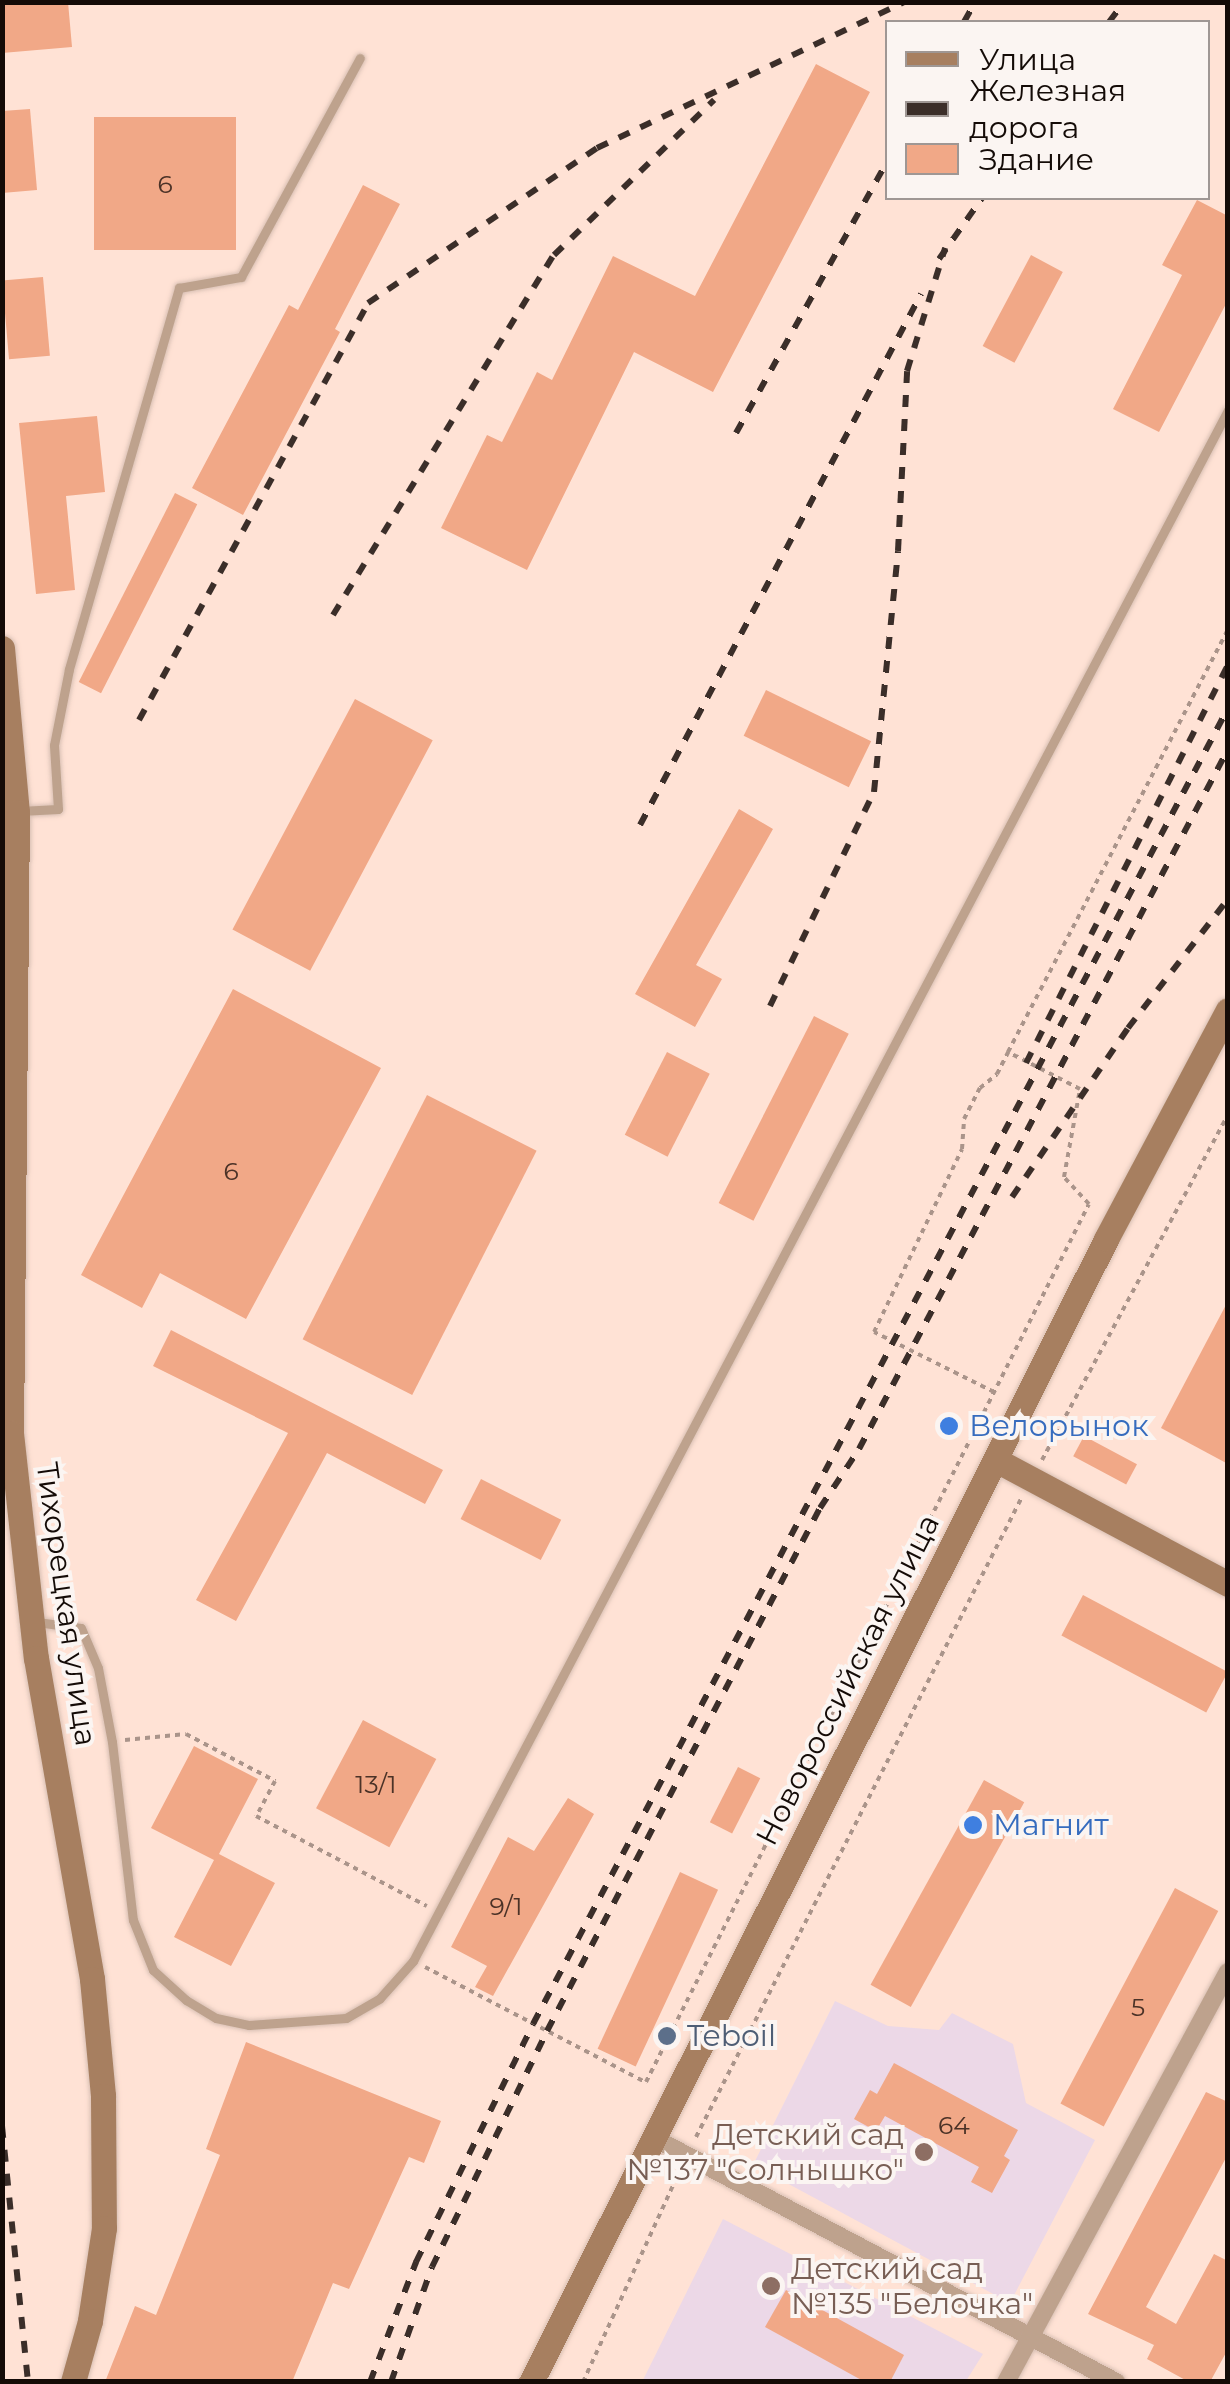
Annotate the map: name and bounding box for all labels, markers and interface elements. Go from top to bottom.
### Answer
legend [885,20,1210,200]
text: Улица [979,41,1076,78]
text: Железная дорога [969,72,1126,146]
text: Здание [979,141,1094,178]
house number: 6 [157,169,173,199]
house number: 6 [223,1156,239,1186]
place label: Велорынок [969,1408,1149,1444]
marker: Велорынок [938,1415,960,1437]
street label: Тихорецкая улица [28,1460,104,1748]
street label: Новороссийская улица [749,1508,947,1852]
house number: 13/1 [355,1769,397,1799]
place label: Магнит [993,1807,1109,1843]
marker: Магнит [962,1814,984,1836]
house number: 9/1 [490,1891,522,1921]
house number: 5 [1131,1992,1145,2022]
place label: Teboil [687,2018,776,2054]
marker: Teboil [656,2025,678,2047]
house number: 64 [938,2110,970,2140]
place label: Детский сад №137 "Солнышко" [626,2117,904,2188]
marker: Детский сад №137 "Солнышко" [913,2141,935,2163]
place label: Детский сад №135 "Белочка" [791,2251,1033,2322]
marker: Детский сад №135 "Белочка" [760,2275,782,2297]

